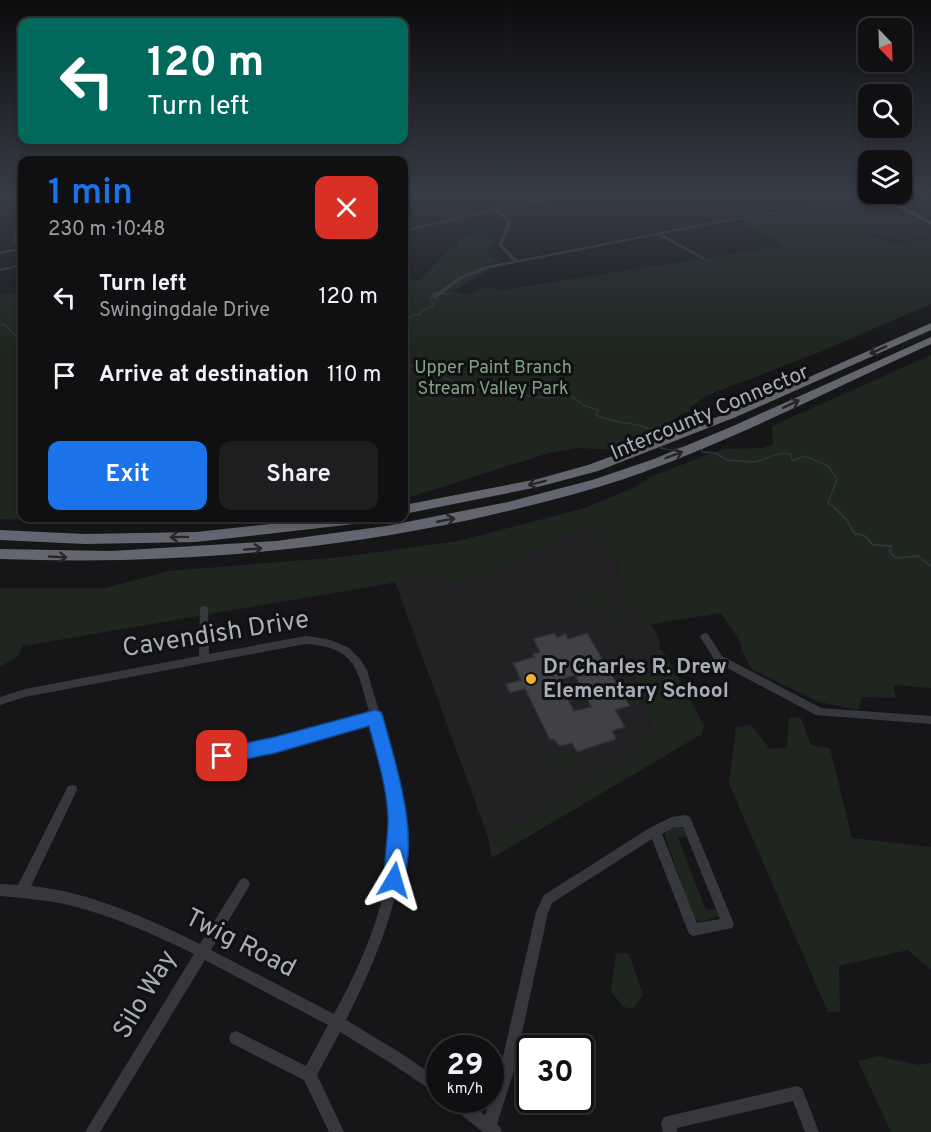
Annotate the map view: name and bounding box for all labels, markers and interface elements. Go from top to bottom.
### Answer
north arrow [858,18,912,72]
map controls [858,18,912,204]
text: 120 m [147,38,264,91]
icon: left [48,42,126,120]
button: search [858,84,912,138]
text: Turn left [147,90,249,124]
button: layers [858,150,912,204]
text: 1 min [48,171,133,217]
button: close [315,176,378,239]
text: 230 m · 10:48 [48,217,165,243]
text: Turn left [99,271,187,298]
icon: left [48,281,81,314]
text: 120 m [318,284,378,311]
text: Swingingdale Drive [99,298,270,324]
one-way arrow [869,344,887,356]
park label: Upper Paint Branch Stream Valley Park [414,357,572,401]
icon: arrive [48,359,81,392]
street label: Intercounty Connector [607,359,813,467]
text: Arrive at destination [99,362,309,389]
text: 110 m [327,362,381,389]
one-way arrow [781,397,799,409]
button: Exit [48,441,207,510]
button: Share [219,441,378,510]
one-way arrow [664,449,683,460]
one-way arrow [528,478,547,490]
one-way arrow [436,513,455,525]
one-way arrow [170,531,190,543]
one-way arrow [243,543,263,554]
one-way arrow [48,552,68,563]
street label: Cavendish Drive [120,604,312,666]
place label: Dr Charles R. Drew Elementary School [543,654,729,705]
marker: Dr Charles R. Drew Elementary School [524,672,538,686]
pin [196,730,247,781]
icon: arrive [205,739,238,772]
position arrow [362,848,426,912]
street label: Twig Road [179,902,301,986]
street label: Silo Way [107,945,185,1045]
speed limit sign: 30 [516,1035,594,1113]
text: 29 [447,1048,483,1085]
text: km/h [447,1080,483,1099]

